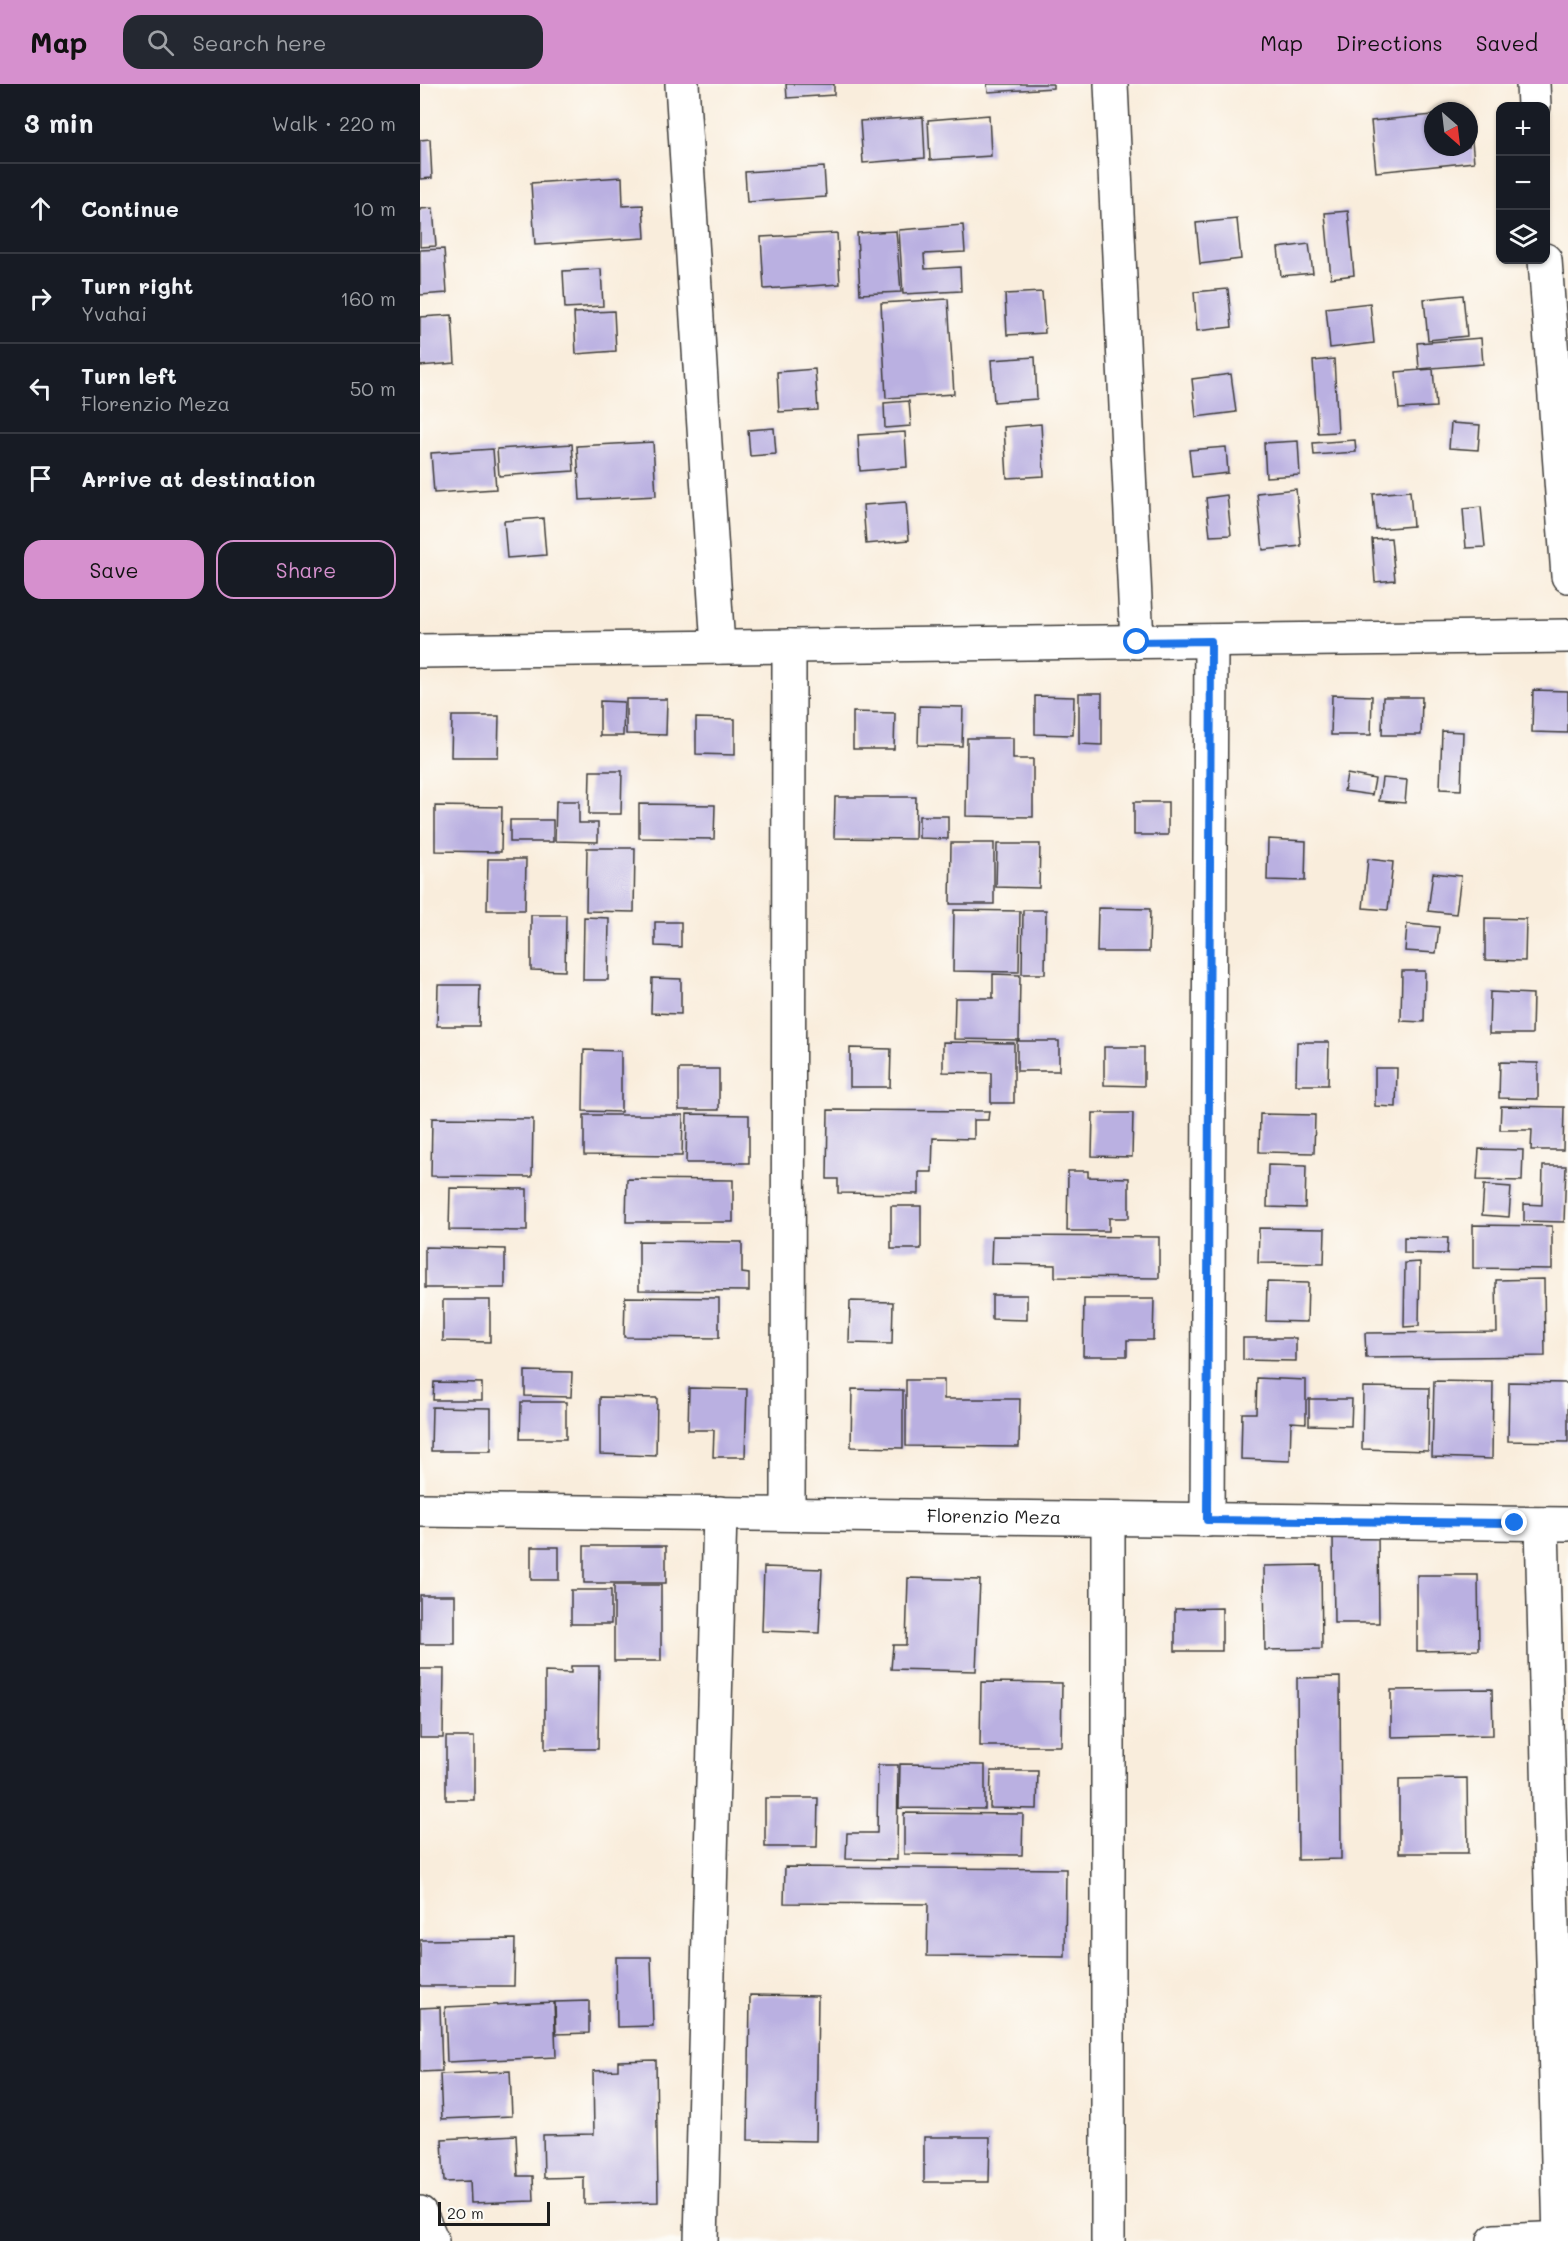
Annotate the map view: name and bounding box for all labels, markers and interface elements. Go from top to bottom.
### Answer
search box [123,15,543,69]
text: Map [30,24,87,60]
icon: search [144,26,177,59]
text: Search here [192,28,326,57]
text: Map [1260,29,1303,56]
text: Directions [1336,29,1443,56]
text: Saved [1476,29,1538,56]
north arrow [1424,102,1478,156]
map controls [1496,102,1550,264]
button: + [1496,102,1550,156]
text: 3 min [24,106,93,140]
text: Walk · 220 m [272,110,396,136]
button: − [1496,156,1550,210]
icon: ahead [24,192,57,225]
text: Continue [81,194,179,223]
text: 10 m [352,195,396,221]
button: layers [1496,210,1550,264]
text: Turn right [81,271,193,300]
icon: right [24,282,57,315]
text: 160 m [340,285,396,311]
text: Yvahai [81,300,147,326]
text: Turn left [81,361,177,390]
icon: left [24,372,57,405]
text: 50 m [350,375,396,401]
text: Florenzio Meza [81,390,230,416]
icon: arrive [24,462,57,495]
text: Arrive at destination [81,464,316,493]
button: Save [24,540,204,599]
button: Share [216,540,396,599]
route start [1123,628,1149,654]
street label: Florenzio Meza [927,1503,1061,1529]
route end [1501,1509,1527,1535]
scale bar [438,2199,550,2226]
text: 20 m [447,2202,484,2223]

